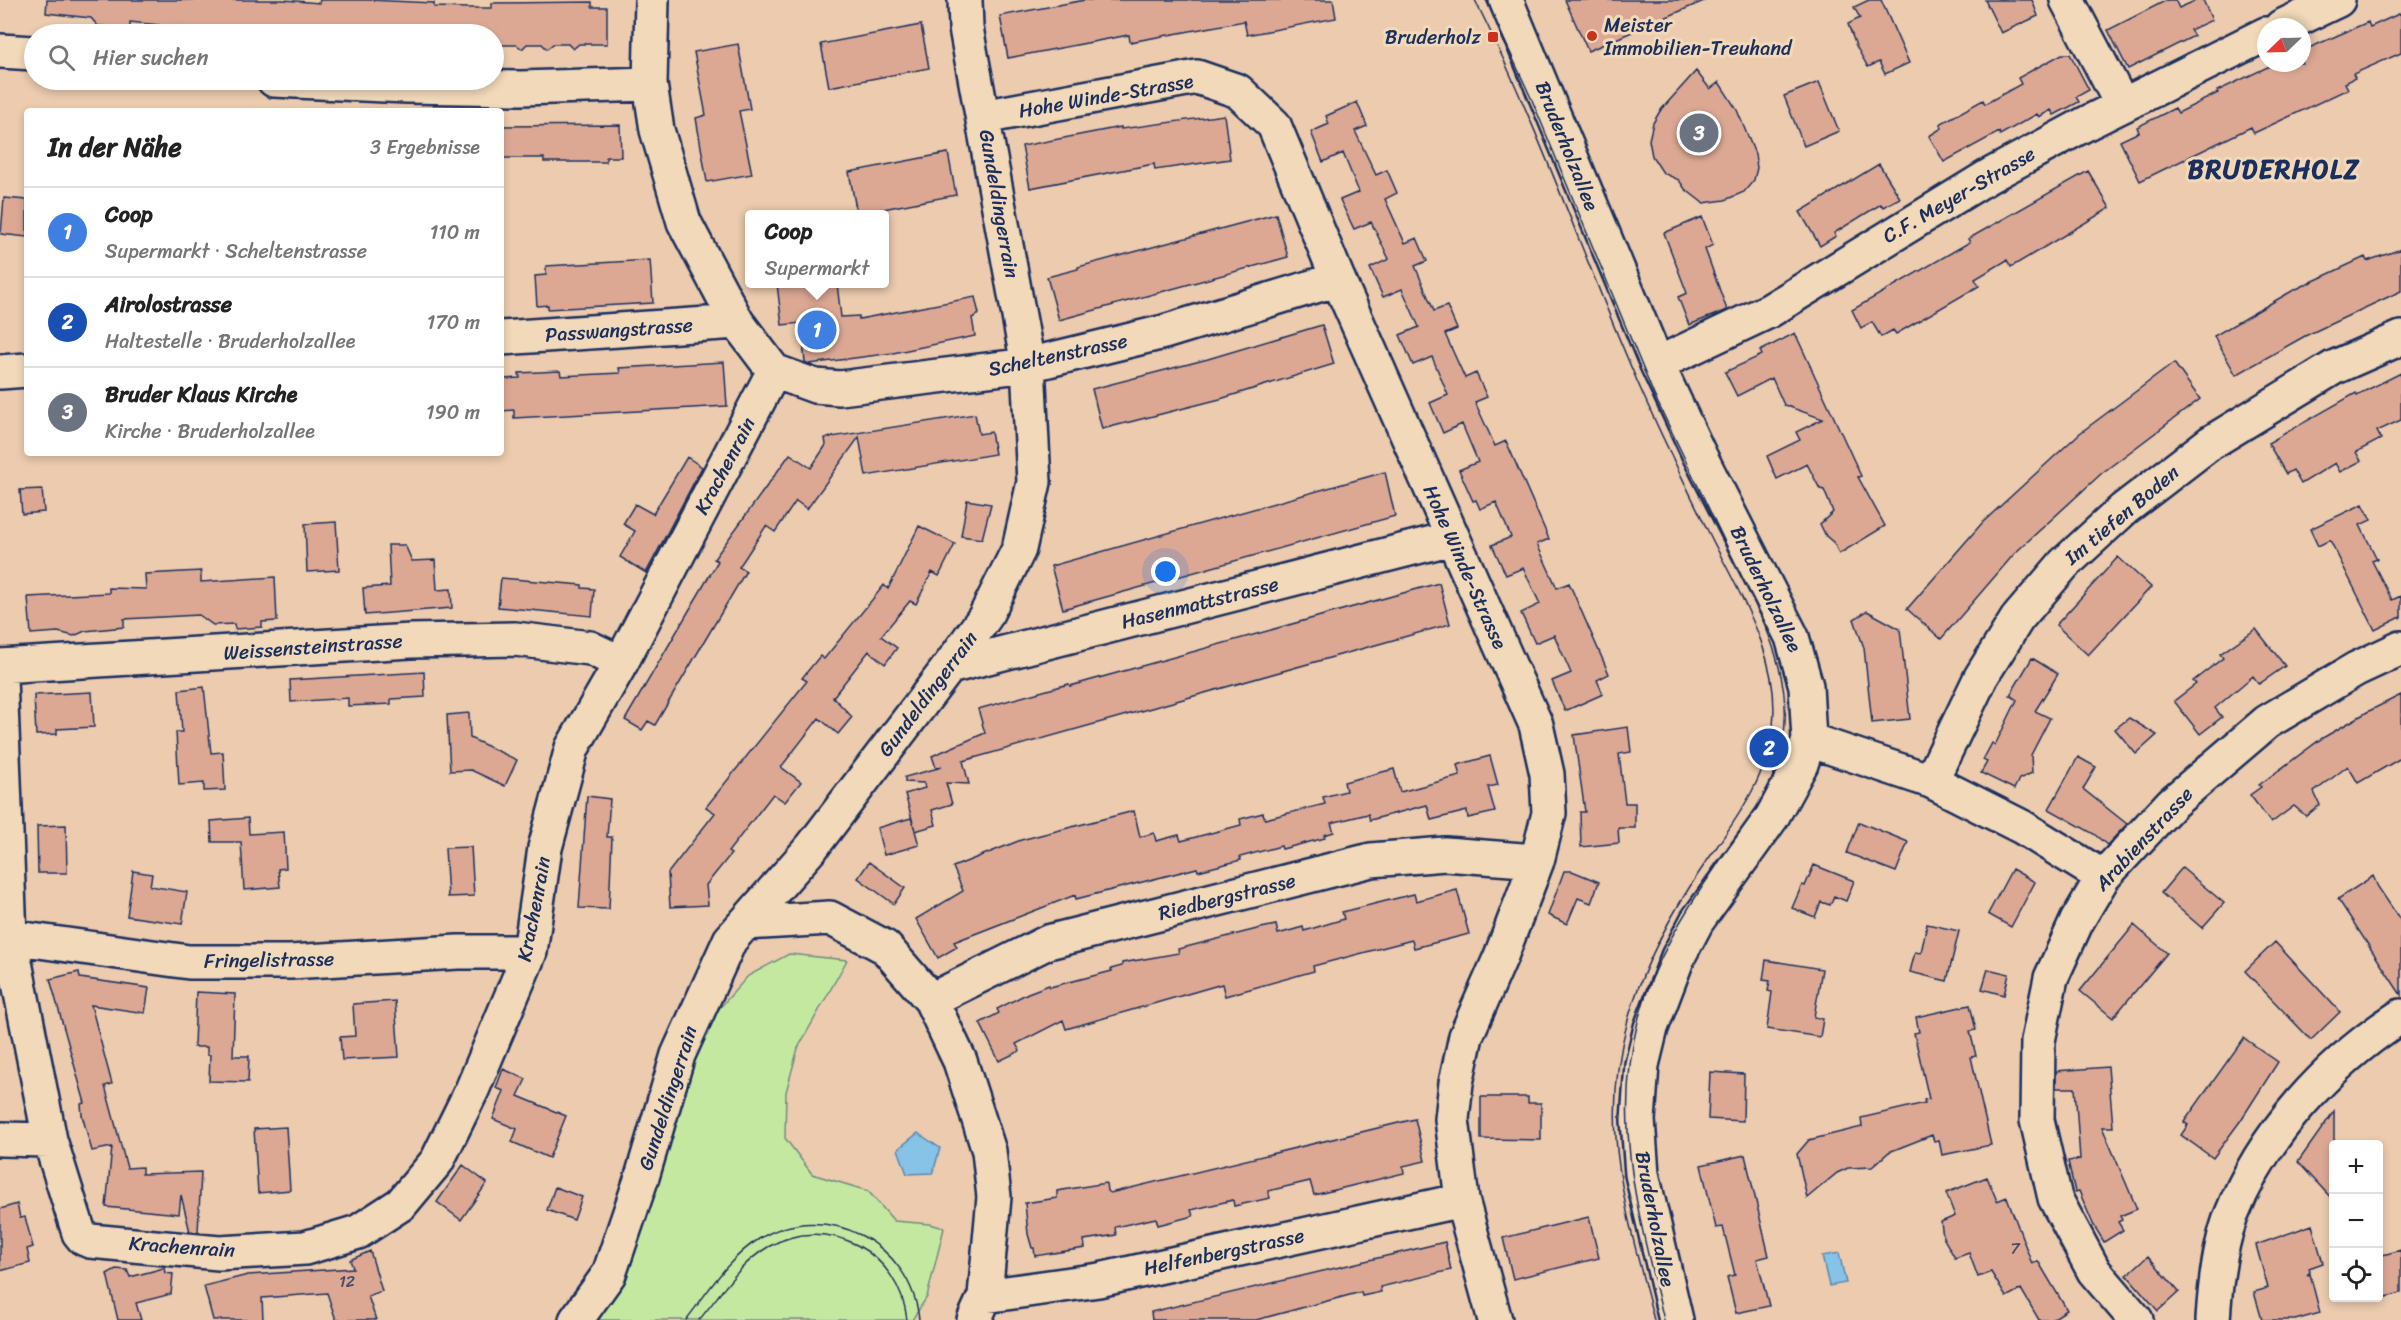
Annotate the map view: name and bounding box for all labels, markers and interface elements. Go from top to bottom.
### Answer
place label: Meister Immobilien-Treuhand [1603,8,1793,66]
north arrow [2257,18,2311,72]
place label: Bruderholz [1385,20,1481,55]
search box [24,24,504,90]
marker: Meister Immobilien-Treuhand [1585,29,1599,43]
marker: Bruderholz [1486,30,1500,44]
text: Hier suchen [93,38,208,77]
icon: search [45,41,78,74]
street label: Hohe Winde-Strasse [1016,63,1197,129]
street label: Bruderholzallee [1525,76,1609,217]
pin: 3 [1680,110,1718,156]
text: In der Nähe [48,124,182,170]
street label: Gundeldingerrain [969,127,1029,281]
text: 3 Ergebnisse [370,130,480,165]
street label: C.F. Meyer-Strasse [1876,137,2042,253]
district label: BRUDERHOLZ [2188,146,2360,192]
text: Coop [105,195,153,234]
popup [745,210,889,288]
text: Coop [765,212,812,251]
text: 1 [63,215,72,250]
text: 110 m [430,215,480,250]
text: Supermarkt · Scheltenstrasse [105,234,367,269]
text: Supermarkt [765,251,869,286]
text: Airolostrasse [105,285,232,324]
text: 2 [62,305,73,340]
text: 170 m [427,305,480,340]
street label: Passwangstrasse [544,307,694,353]
pin: 1 [798,308,836,352]
street label: Scheltenstrasse [985,323,1131,387]
text: Haltestelle · Bruderholzallee [105,324,355,359]
text: Bruder Klaus Kirche [105,375,297,414]
text: 3 [62,395,73,430]
text: 190 m [426,395,480,430]
street label: Krachenrain [685,411,766,521]
text: Kirche · Bruderholzallee [105,414,315,449]
street label: Im tiefen Boden [2056,456,2188,575]
street label: Hohe Winde-Strasse [1413,479,1517,655]
street label: Bruderholzallee [1720,520,1812,659]
your location [1151,557,1180,586]
street label: Hasenmattstrasse [1118,567,1282,639]
street label: Weissensteinstrasse [222,623,404,671]
street label: Gundeldingerrain [869,623,987,765]
pin: 2 [1750,726,1788,771]
street label: Arabienstrasse [2085,778,2202,900]
street label: Krachenrain [507,853,561,965]
street label: Riedbergstrasse [1155,863,1299,931]
street label: Fringelistrasse [204,941,334,979]
street label: Gundeldingerrain [628,1021,708,1175]
map controls [2329,1140,2383,1302]
button: + [2329,1140,2383,1194]
street label: Bruderholzallee [1625,1148,1685,1290]
button: − [2329,1194,2383,1248]
street label: Helfenbergstrasse [1140,1218,1308,1286]
street label: Krachenrain [128,1226,236,1268]
house number: 7 [2010,1234,2020,1263]
button: locate [2329,1248,2383,1302]
house number: 12 [339,1267,355,1296]

